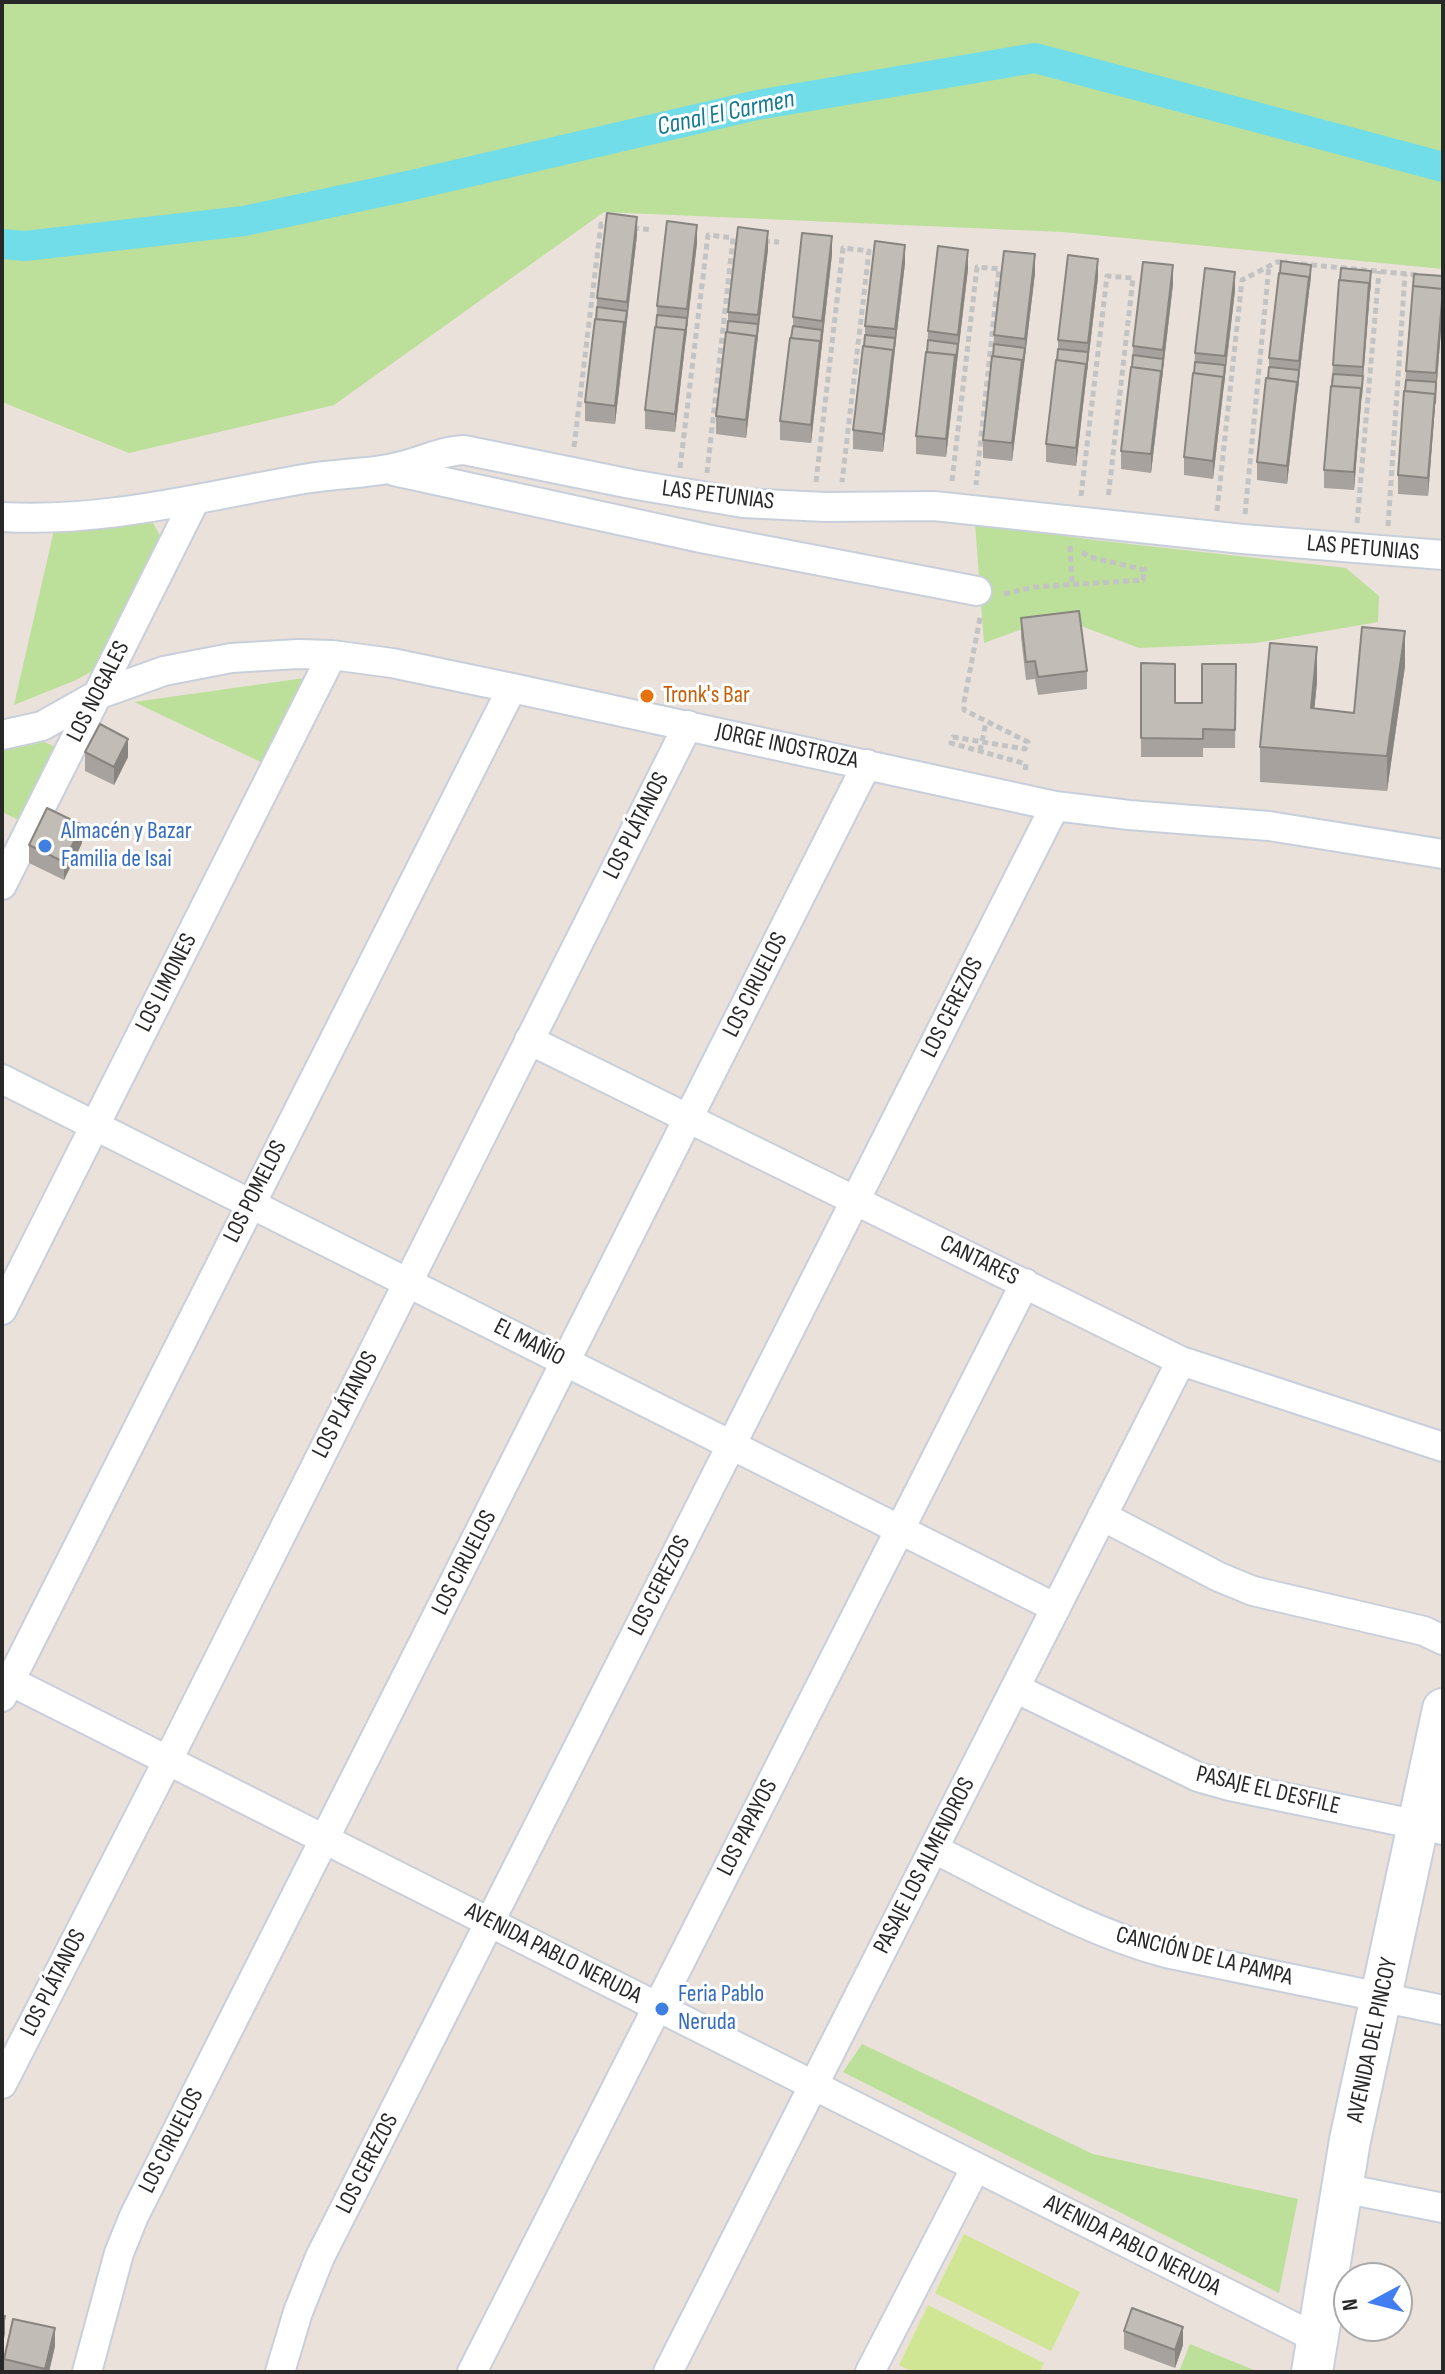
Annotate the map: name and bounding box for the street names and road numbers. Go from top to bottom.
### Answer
street label: LAS PETUNIAS [660,475,776,517]
street label: LAS PETUNIAS [1306,530,1420,568]
street label: LOS NOGALES [61,637,137,747]
street label: JORGE INOSTROZA [713,718,861,776]
street label: LOS PLÁTANOS [598,768,676,884]
street label: LOS CIRUELOS [717,928,795,1042]
street label: LOS LIMONES [130,929,204,1037]
street label: LOS CEREZOS [916,953,990,1063]
street label: LOS POMELOS [218,1136,294,1248]
street label: CANTARES [935,1230,1023,1292]
street label: EL MAÑÍO [489,1313,569,1373]
street label: LOS PLÁTANOS [307,1347,385,1463]
street label: LOS CIRUELOS [426,1506,504,1620]
street label: LOS CEREZOS [623,1531,697,1641]
street label: PASAJE EL DESFILE [1193,1760,1343,1822]
street label: PASAJE LOS ALMENDROS [868,1773,982,1959]
street label: LOS PAPAYOS [711,1775,785,1881]
street label: AVENIDA PABLO NERUDA [460,1897,646,2011]
street label: CANCIÓN DE LA PAMPA [1113,1921,1295,1993]
street label: LOS PLÁTANOS [15,1925,93,2041]
street label: AVENIDA DEL PINCOY [1342,1955,1404,2125]
street label: LOS CIRUELOS [133,2084,211,2198]
street label: LOS CEREZOS [331,2109,405,2219]
street label: AVENIDA PABLO NERUDA [1039,2189,1225,2303]

